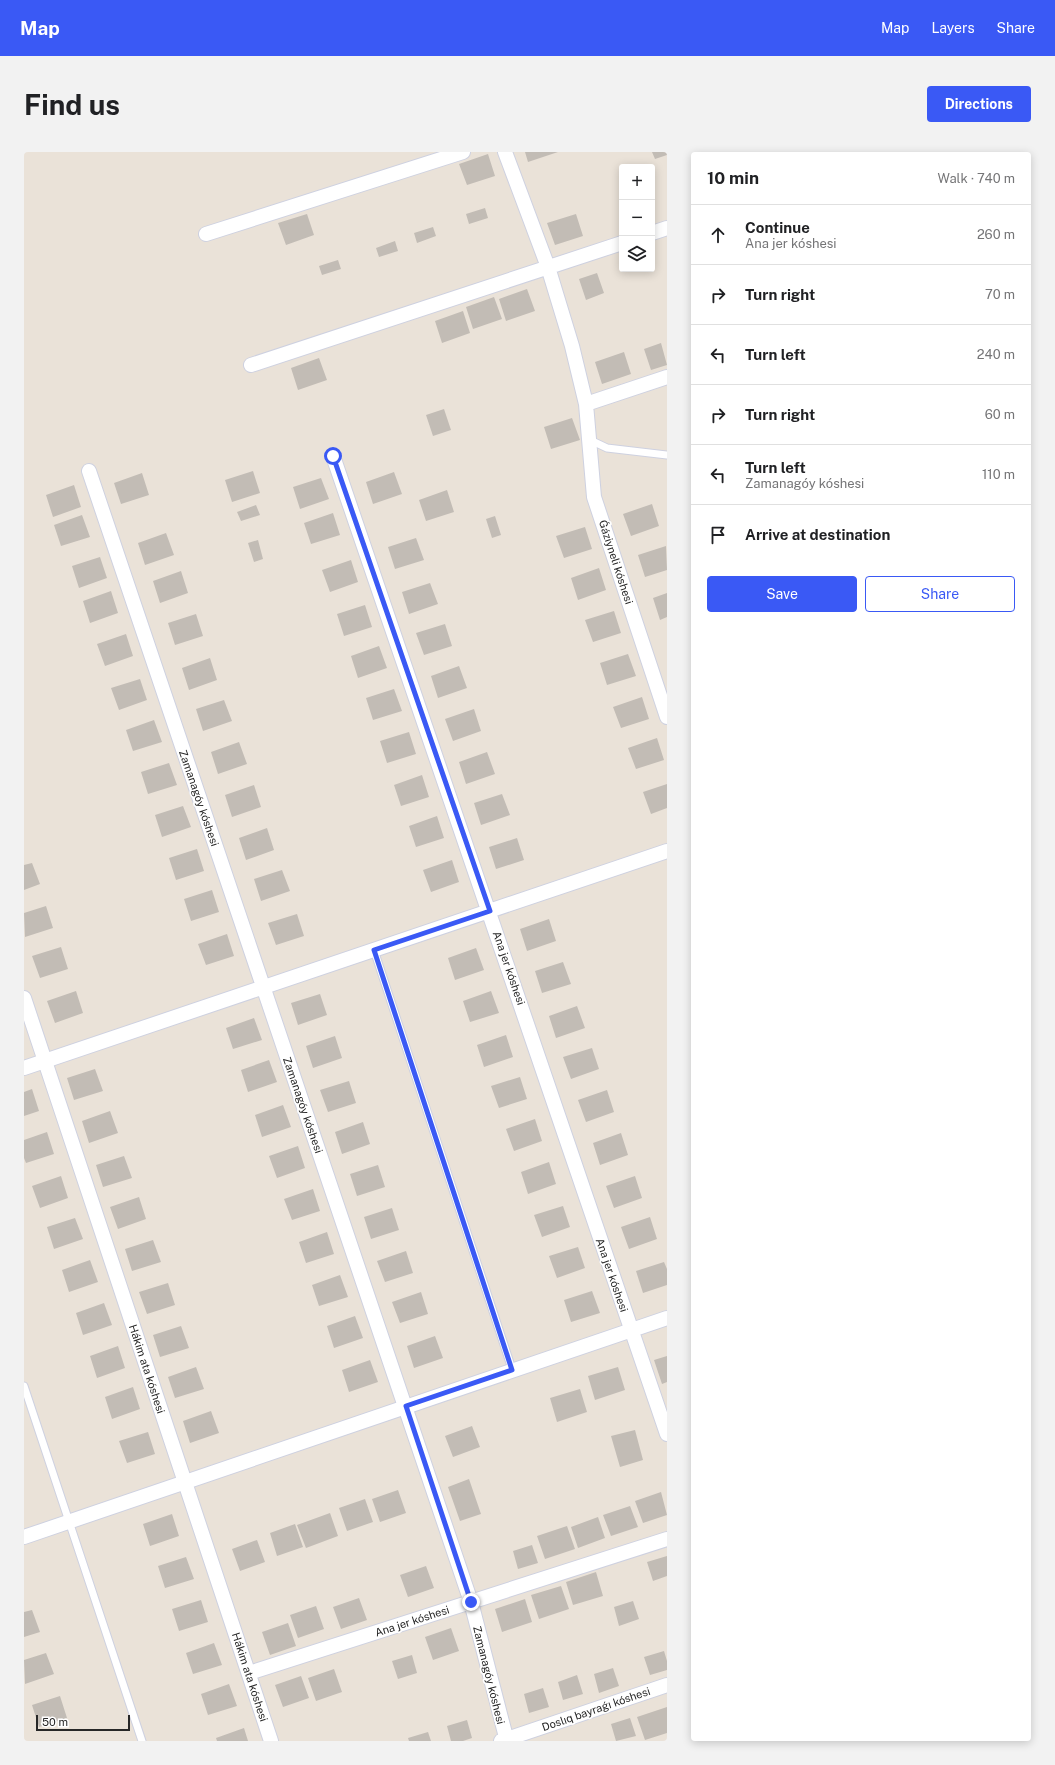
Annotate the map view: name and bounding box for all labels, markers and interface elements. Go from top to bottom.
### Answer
text: Map [20,17,60,39]
text: Map [881,20,909,36]
text: Layers [931,20,975,36]
text: Share [997,20,1035,36]
button: Directions [927,86,1031,122]
text: Find us [24,88,120,121]
map controls [619,164,655,272]
button: + [619,164,655,200]
text: 10 min [707,168,759,188]
text: Walk · 740 m [938,171,1015,186]
button: − [619,200,655,236]
text: Continue [745,219,810,236]
icon: ahead [707,224,729,246]
text: 260 m [977,227,1015,242]
button: layers [619,236,655,272]
text: Ana jer kóshesi [745,236,837,251]
icon: right [707,284,729,306]
text: Turn right [745,286,815,303]
text: 70 m [985,287,1015,302]
icon: left [707,344,729,366]
text: Turn left [745,346,806,363]
text: 240 m [977,347,1015,362]
icon: right [707,404,729,426]
text: Turn right [745,406,815,423]
text: 60 m [985,407,1015,422]
route start [324,447,342,465]
text: Turn left [745,459,806,476]
icon: left [707,464,729,486]
text: 110 m [982,467,1015,482]
text: Zamanagóy kóshesi [745,476,864,491]
street label: Ǵáziyneli kóshesi [597,518,636,606]
icon: arrive [707,524,729,546]
text: Arrive at destination [745,526,890,543]
button: Save [707,576,857,612]
button: Share [865,576,1015,612]
street label: Zamanagóy kóshesi [177,748,221,848]
street label: Ana jer kóshesi [491,929,527,1007]
street label: Zamanagóy kóshesi [281,1055,325,1155]
street label: Ana jer kóshesi [594,1236,630,1314]
street label: Hákim ata kóshesi [127,1323,167,1415]
route end [462,1593,480,1611]
street label: Ana jer kóshesi [373,1603,451,1639]
street label: Zamanagóy kóshesi [471,1625,507,1725]
street label: Hákim ata kóshesi [230,1631,270,1723]
street label: Doslıq bayraǵı kóshesi [540,1685,652,1733]
scale bar [36,1713,130,1732]
text: 50 m [42,1716,68,1728]

